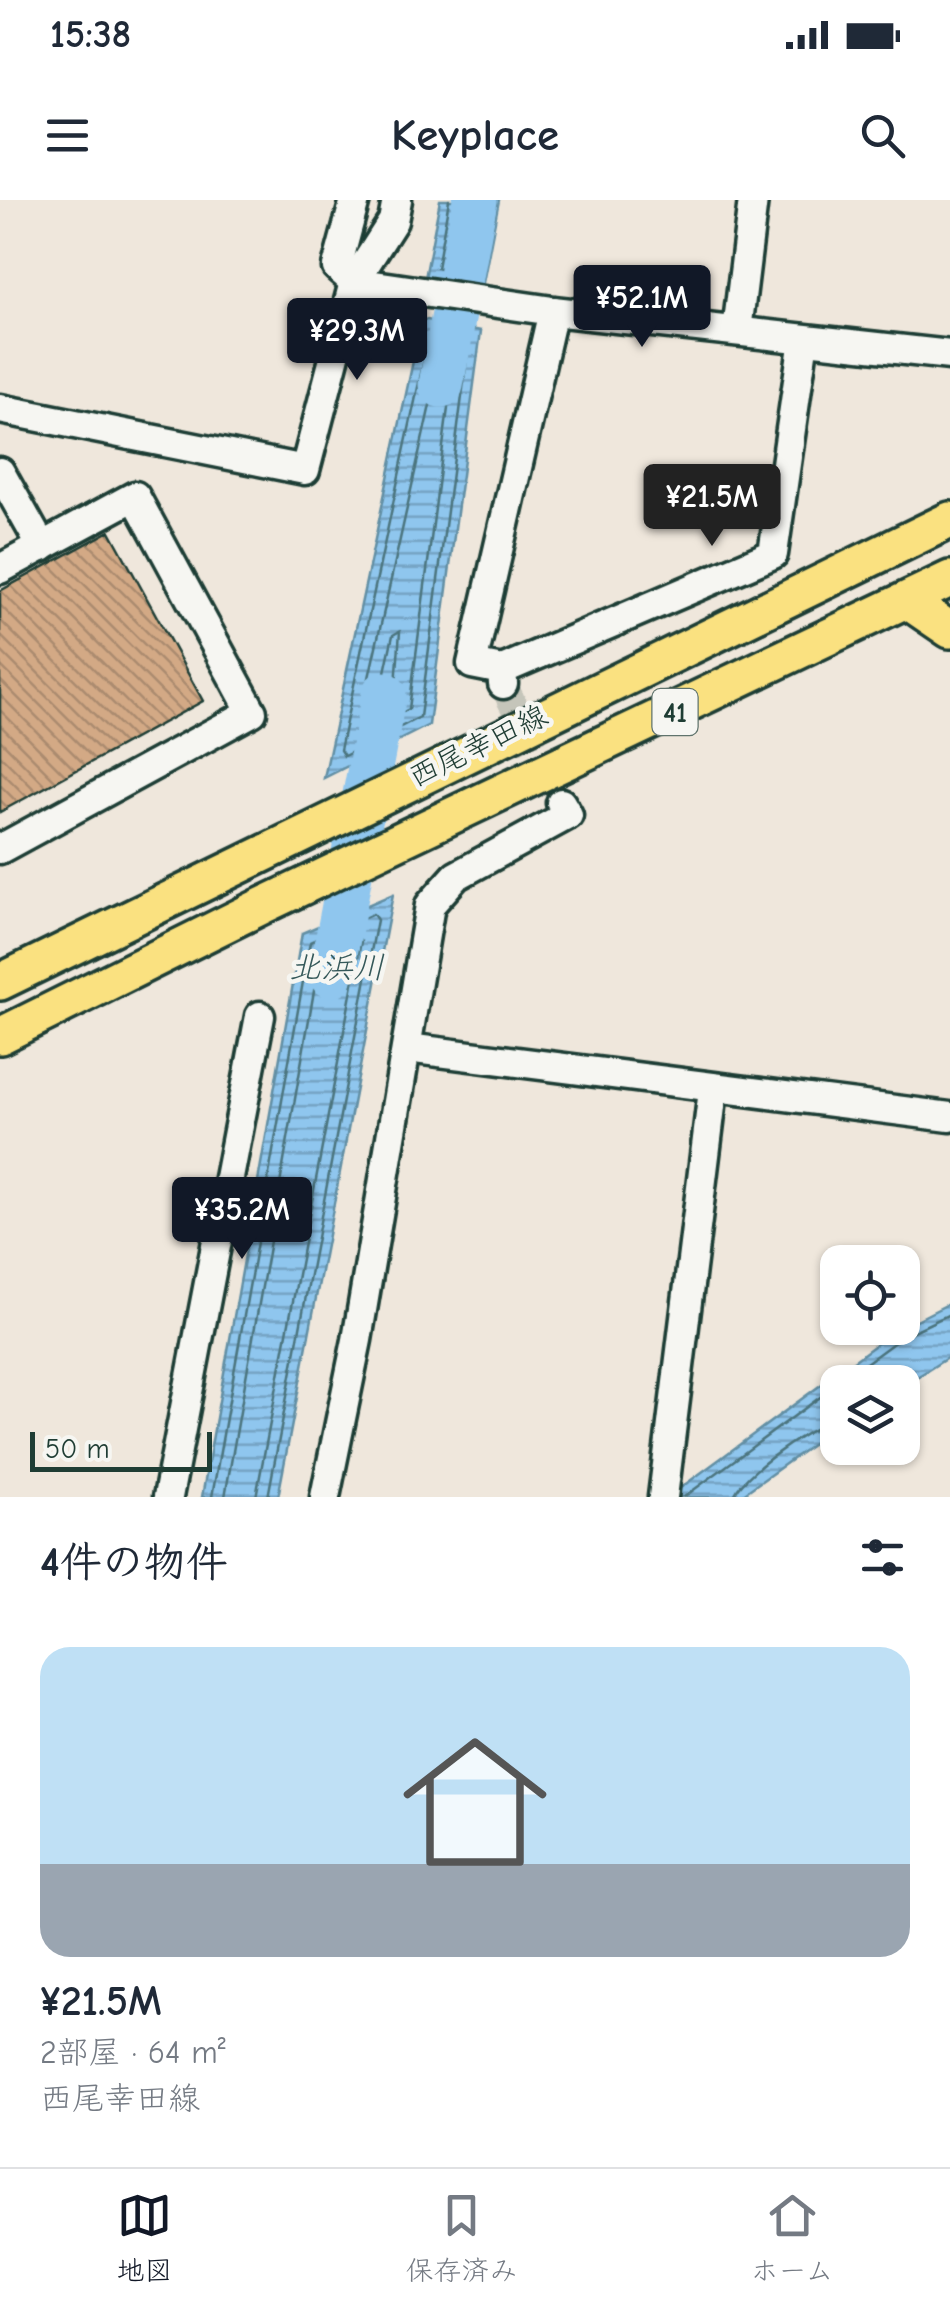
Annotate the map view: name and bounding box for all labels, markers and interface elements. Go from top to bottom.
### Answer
text: 15:38 [50,13,131,57]
icon: menu [40,108,95,163]
icon: search [855,108,910,163]
text: Keyplace [391,109,559,161]
pin: ¥52.1M [561,265,723,350]
text: ¥52.1M [596,279,688,316]
pin: ¥29.3M [276,298,438,383]
text: ¥29.3M [309,312,405,349]
pin: ¥21.5M [631,464,793,549]
text: ¥21.5M [666,478,758,515]
road number: 41 [652,689,698,735]
street label: 西尾幸田線 [403,698,553,795]
water label: 北浜川 [289,949,385,986]
pin: ¥35.2M [161,1177,323,1262]
text: ¥35.2M [194,1191,290,1228]
map controls [820,1245,920,1465]
button: locate [820,1245,920,1345]
button: layers [820,1365,920,1465]
scale bar [30,1427,212,1472]
text: 50 m [45,1433,110,1465]
icon: filters [855,1530,910,1585]
text: 4件の物件 [40,1538,228,1587]
icon: home [385,1712,565,1892]
text: ¥21.5M [40,1977,162,2026]
text: 2部屋 · 64 m² [40,2034,226,2071]
text: 西尾幸田線 [40,2080,200,2117]
tab: 地図 [117,2188,173,2288]
tab: 保存済み [406,2188,518,2288]
tab: ホーム [751,2188,833,2288]

